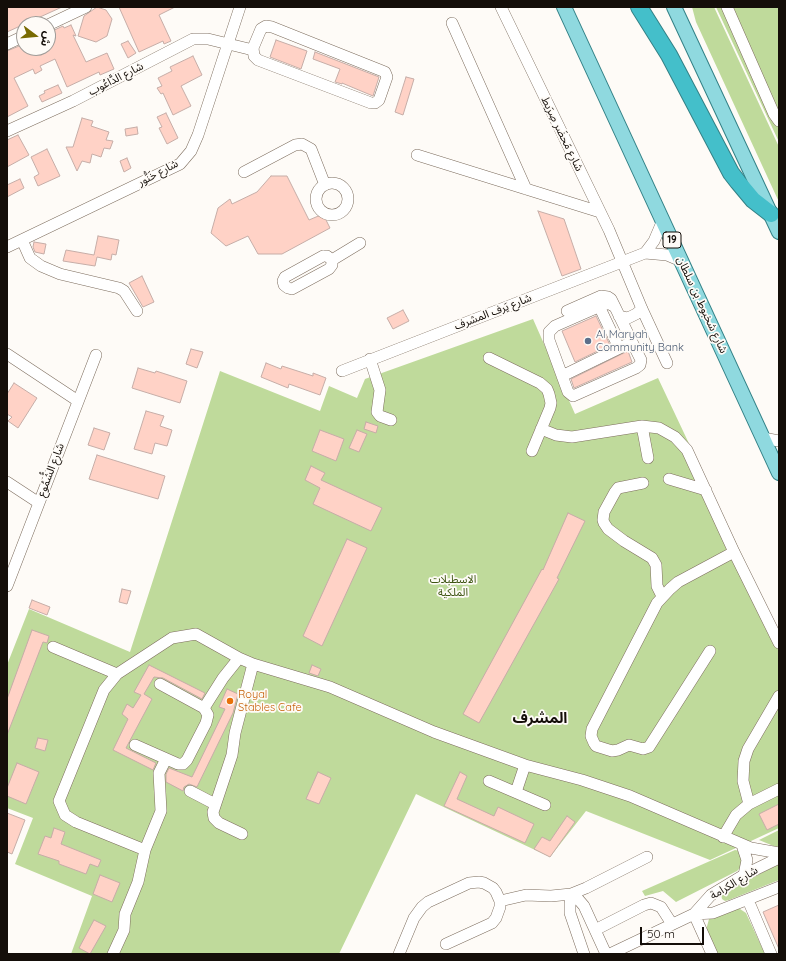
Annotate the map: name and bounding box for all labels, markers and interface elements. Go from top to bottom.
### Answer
north arrow [16,16,56,56]
text: ش [38,30,55,48]
street label: شارع الدَّاعُوب [86,59,146,99]
street label: شارع مَحضَر صِرَيط [538,95,586,173]
street label: شارع خَنُّور [136,157,180,189]
road number: 19 [663,232,681,248]
street label: شارع شخبوط بن سلطان [674,255,730,355]
street label: شارع يَرف المشرف [453,291,533,333]
place label: Al Maryah Community Bank [596,328,684,354]
marker: Al Maryah Community Bank [583,336,593,346]
street label: شارع الشُّمُوع [35,441,67,499]
park label: الاسطبلات الملكية [430,573,476,599]
place label: Royal Stables Cafe [238,688,302,714]
marker: Royal Stables Cafe [225,696,235,706]
district label: المشرف [513,709,567,727]
street label: شارع الكرامة [708,864,760,902]
scale bar [642,919,706,945]
text: 50 m [647,926,675,941]

